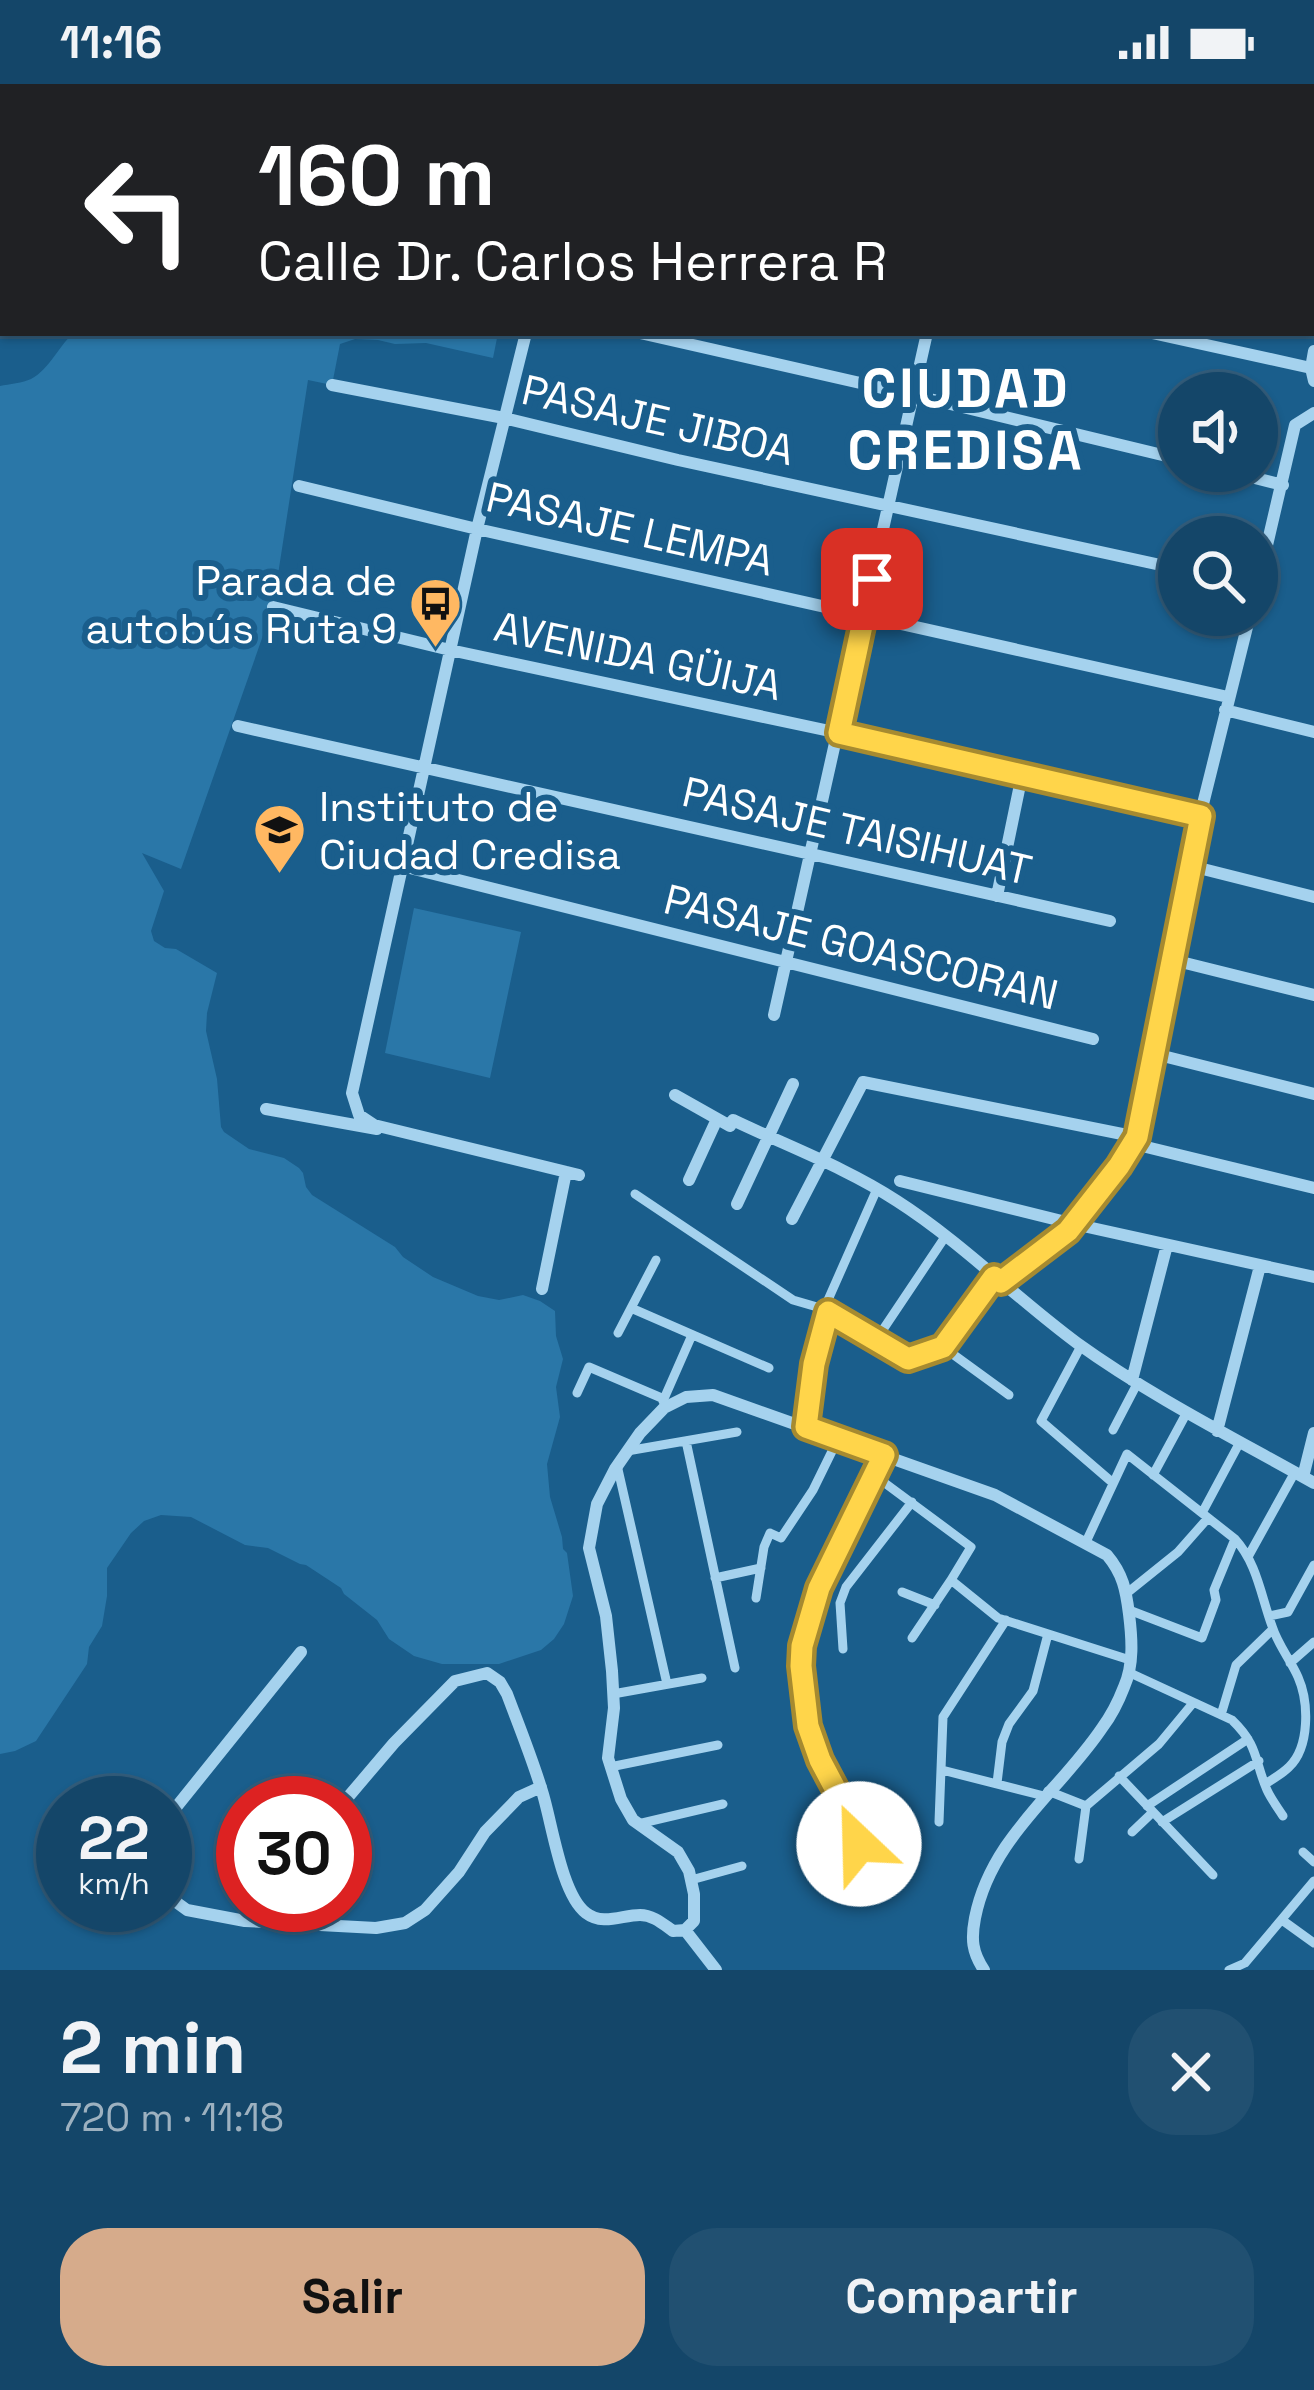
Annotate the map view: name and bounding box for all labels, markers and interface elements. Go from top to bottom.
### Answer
text: 11:16 [60,14,162,71]
text: 160 m [258,122,495,230]
icon: left [60,132,216,288]
text: Calle Dr. Carlos Herrera R [258,227,887,296]
district label: CIUDAD CREDISA [848,354,1085,485]
street label: PASAJE JIBOA [517,363,799,477]
map controls [1158,372,1278,636]
button: sound [1158,372,1278,492]
street label: PASAJE LEMPA [481,470,779,588]
button: search [1158,516,1278,636]
pin [821,528,923,630]
icon: arrive [839,546,905,612]
place label: Parada de autobús Ruta 9 [85,554,397,655]
bus stop icon: Parada de autobús Ruta 9 [408,576,464,650]
street label: AVENIDA GÜIJA [490,600,786,712]
street label: PASAJE TAISIHUAT [677,765,1037,897]
place label: Instituto de Ciudad Credisa [319,780,621,881]
school or university icon: Instituto de Ciudad Credisa [252,802,308,876]
street label: PASAJE GOASCORAN [659,872,1063,1022]
speed limit sign: 30 [216,1776,372,1932]
position arrow [796,1781,922,1907]
text: 22 [78,1800,150,1877]
text: km/h [78,1864,150,1903]
text: 2 min [60,2002,246,2094]
button: close [1128,2009,1254,2135]
text: 720 m · 11:18 [60,2093,284,2142]
button: Salir [60,2228,645,2366]
button: Compartir [669,2228,1254,2366]

